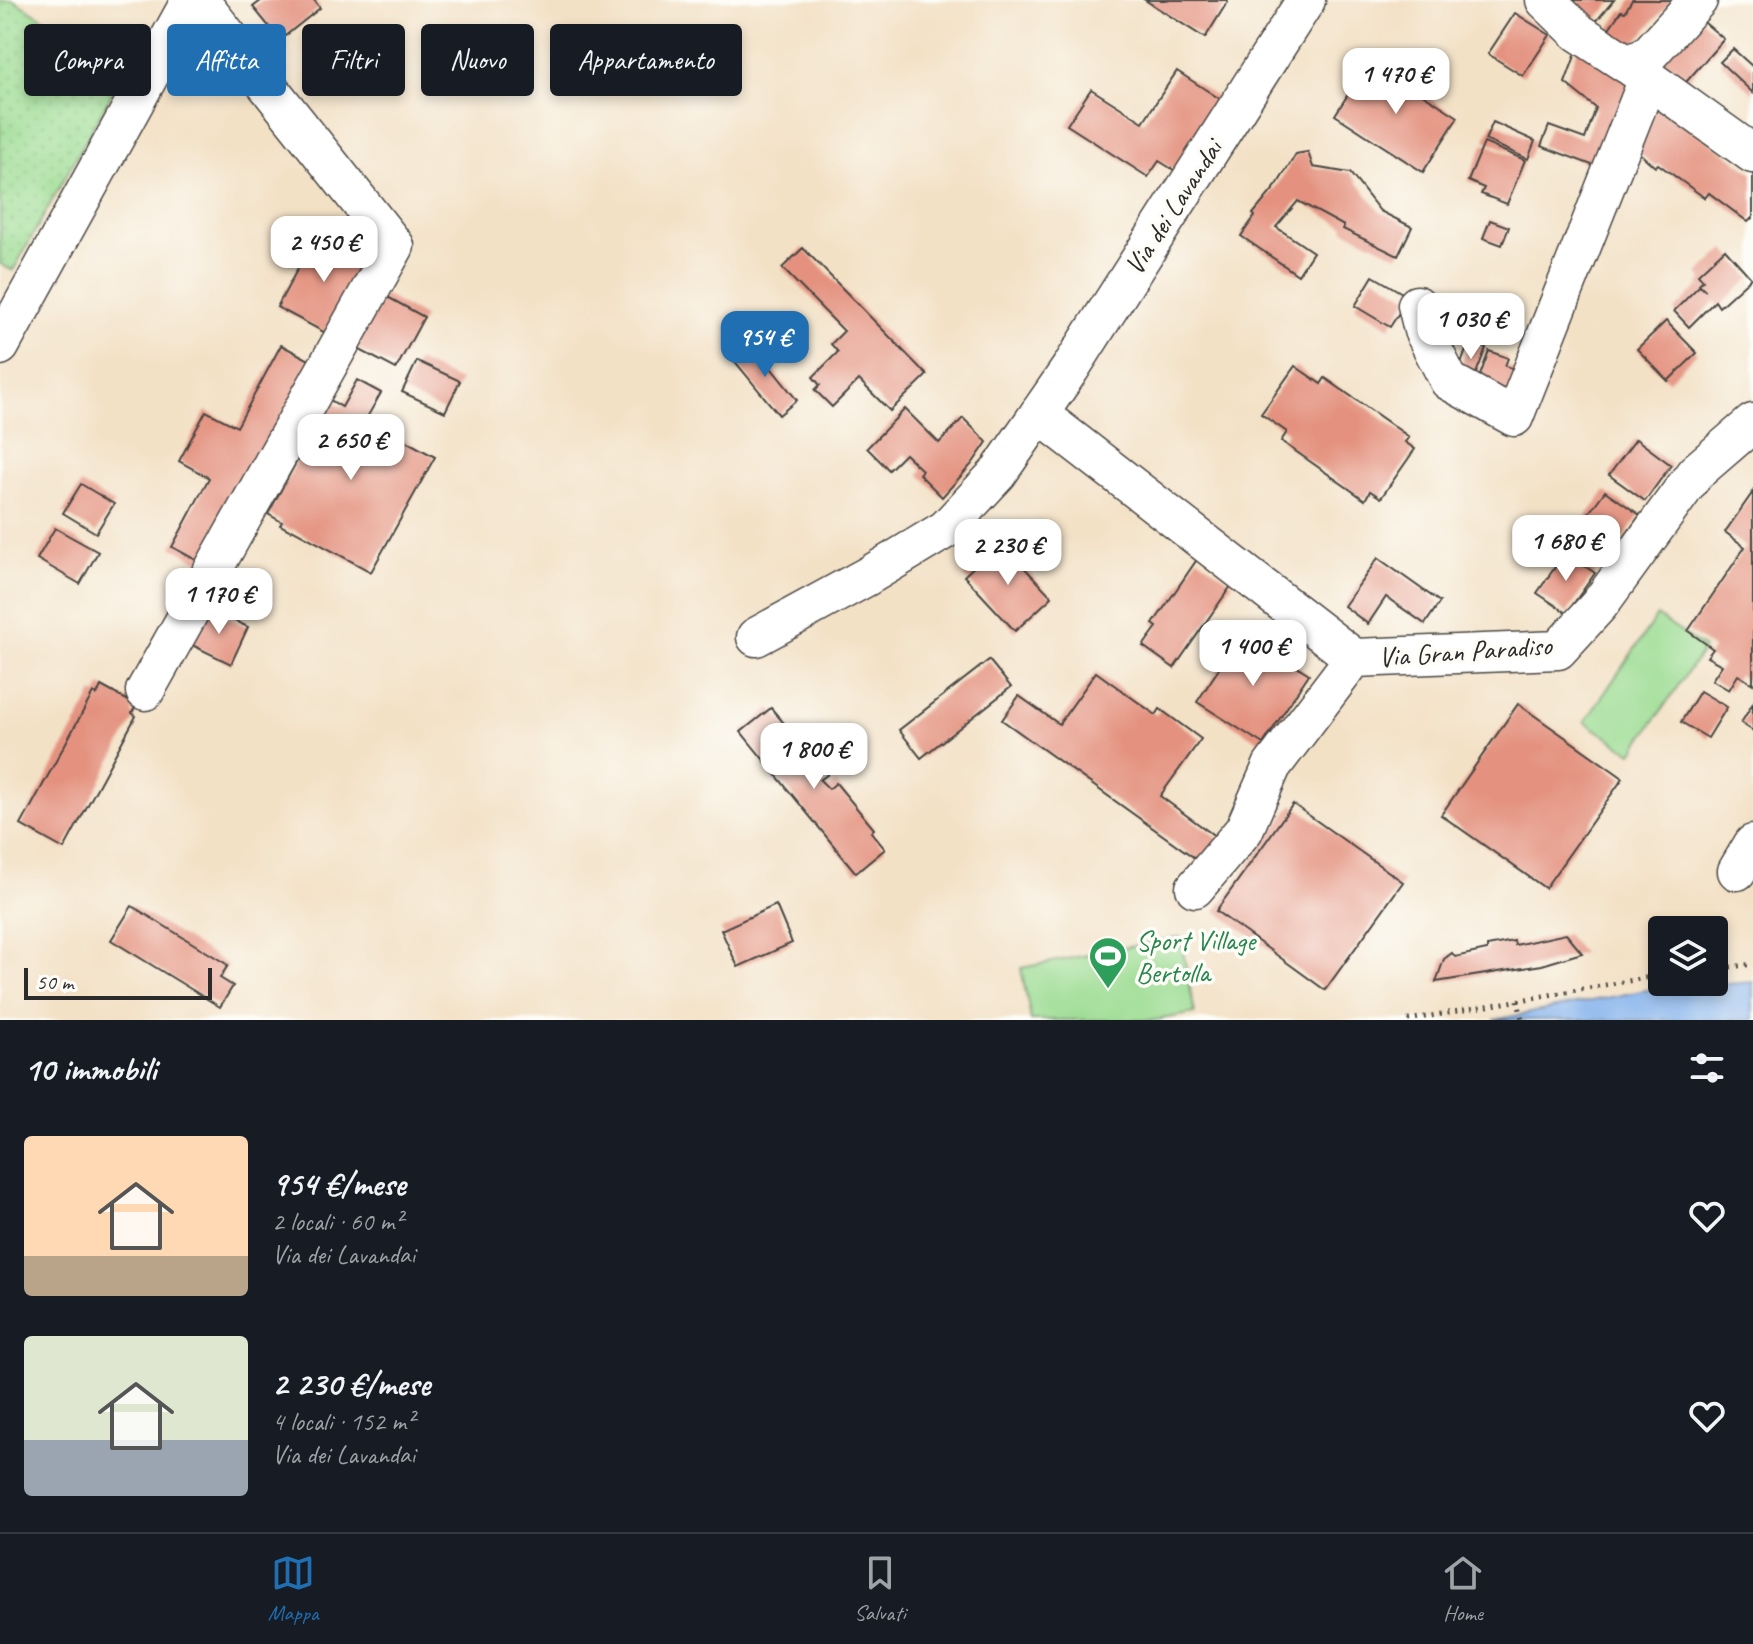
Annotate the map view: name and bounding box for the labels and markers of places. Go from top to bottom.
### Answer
pin: 1 470 € [1322,48,1470,116]
pin: 2 450 € [250,216,398,284]
pin: 1 030 € [1397,293,1545,361]
pin: 954 € [709,311,821,379]
pin: 2 650 € [277,414,425,482]
pin: 1 680 € [1492,515,1640,583]
pin: 2 230 € [934,519,1082,587]
pin: 1 170 € [145,568,293,636]
pin: 1 400 € [1179,620,1327,688]
pin: 1 800 € [740,723,888,791]
place label: Sport Village Bertolla [1136,923,1257,990]
sports icon: Sport Village Bertolla [1087,935,1129,990]

